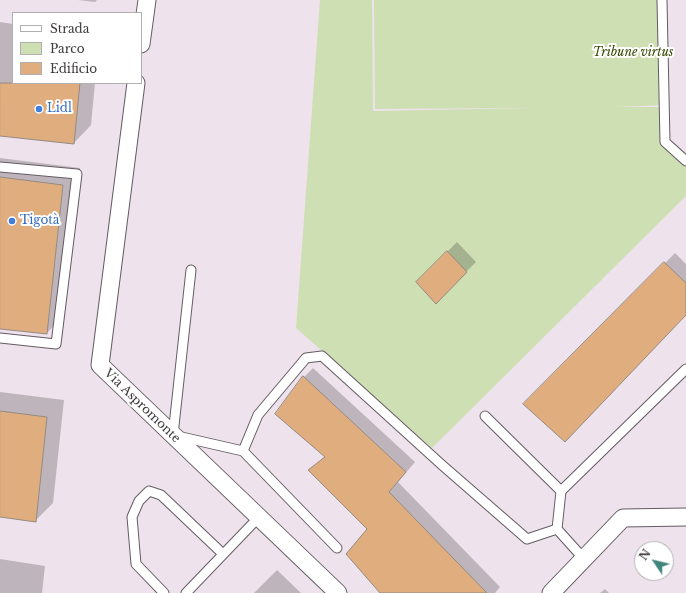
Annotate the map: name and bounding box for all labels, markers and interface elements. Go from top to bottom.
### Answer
legend [12,12,142,84]
text: Strada [50,21,89,36]
text: Parco [50,41,85,56]
park label: Tribune virtus [593,46,673,60]
text: Edificio [50,61,97,76]
place label: Lidl [47,102,72,116]
marker: Lidl [34,104,44,114]
place label: Tigotà [20,214,60,228]
marker: Tigotà [7,216,17,226]
street label: Via Aspromonte [101,366,183,446]
north arrow [634,541,674,581]
text: N [636,546,654,563]

